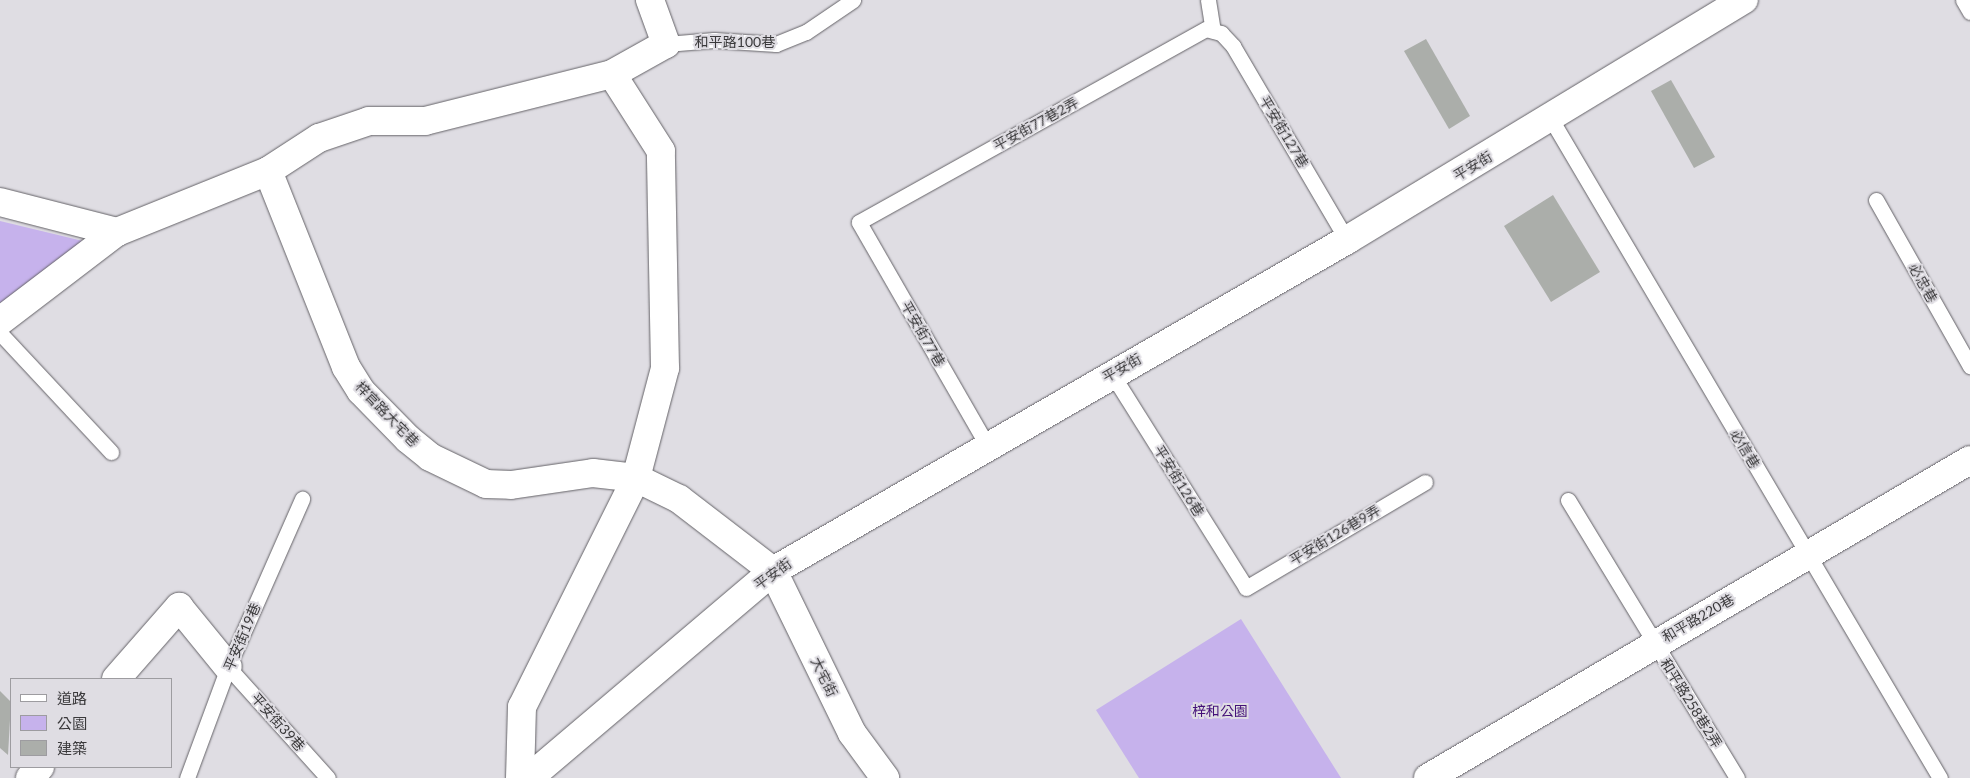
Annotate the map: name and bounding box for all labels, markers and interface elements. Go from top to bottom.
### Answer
street label: 和平路100巷 [695,34,775,50]
street label: 平安街127巷 [1256,93,1312,171]
street label: 平安街77巷2弄 [991,94,1081,154]
street label: 平安街 [1451,148,1495,184]
street label: 必忠巷 [1905,261,1941,305]
street label: 平安街77巷 [898,299,948,369]
street label: 平安街 [1100,350,1144,386]
street label: 梓官路大宅巷 [352,378,422,450]
street label: 必信巷 [1727,427,1763,471]
street label: 平安街126巷 [1151,442,1207,520]
street label: 平安街126巷9弄 [1287,501,1383,569]
street label: 平安街 [751,555,795,593]
street label: 和平路220巷 [1659,591,1737,645]
street label: 平安街19巷 [220,600,264,674]
street label: 大宅街 [807,654,841,700]
street label: 和平路258巷2弄 [1657,655,1725,751]
legend [10,678,172,768]
text: 道路 [57,689,87,707]
street label: 平安街39巷 [248,690,308,754]
park label: 梓和公園 [1192,703,1248,719]
text: 公園 [57,714,87,732]
text: 建築 [57,739,87,757]

